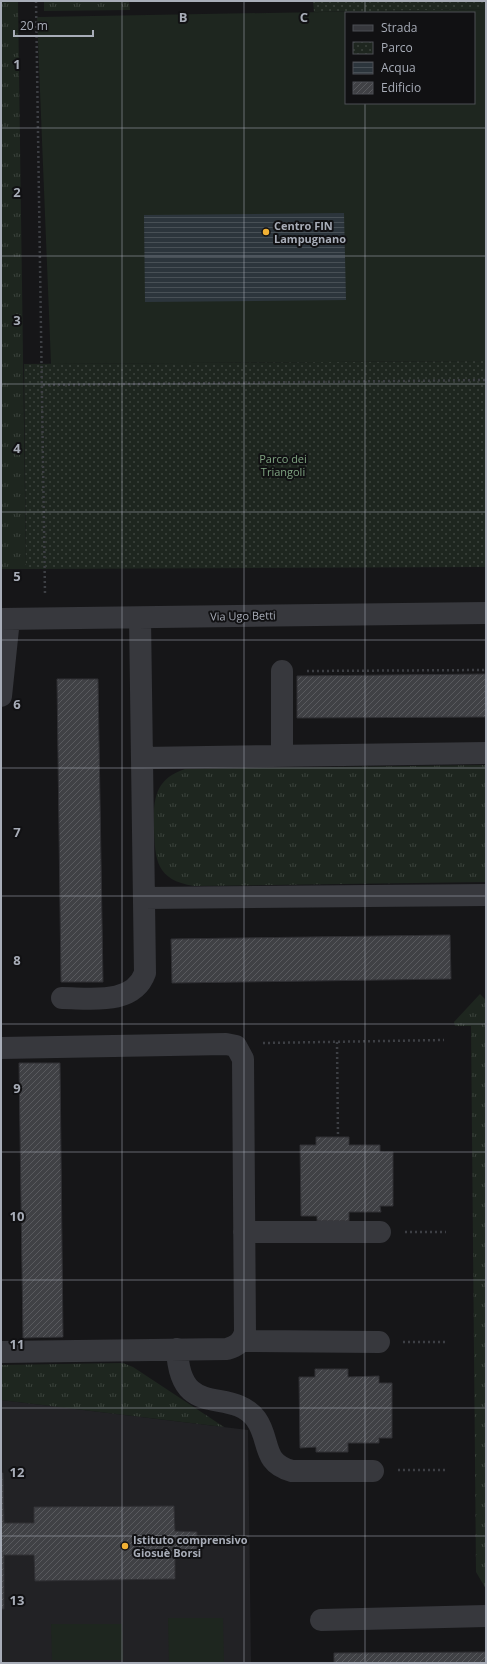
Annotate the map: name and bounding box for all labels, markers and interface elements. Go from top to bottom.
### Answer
text: B [179,8,188,26]
text: C [300,8,308,26]
scale bar [14,12,93,38]
legend [345,12,475,104]
text: 20 m [20,17,48,34]
text: Strada [381,19,417,36]
text: Parco [381,39,413,56]
text: 1 [13,55,21,73]
text: Acqua [381,59,416,76]
text: Edificio [381,79,421,96]
text: 2 [13,183,21,201]
place label: Centro FIN Lampugnano [274,218,346,246]
marker: Centro FIN Lampugnano [261,227,271,237]
text: 3 [13,311,21,329]
text: 4 [13,439,21,457]
park label: Parco dei Triangoli [259,451,307,479]
text: 5 [13,567,21,585]
street label: Via Ugo Betti [210,607,276,624]
text: 6 [13,695,21,713]
text: 7 [13,823,21,841]
text: 8 [13,951,21,969]
text: 9 [13,1079,21,1097]
text: 10 [10,1207,24,1225]
text: 11 [10,1335,24,1353]
text: 12 [10,1463,25,1481]
place label: Istituto comprensivo Giosuè Borsi [133,1532,248,1560]
marker: Istituto comprensivo Giosuè Borsi [120,1541,130,1551]
text: 13 [10,1591,24,1609]

